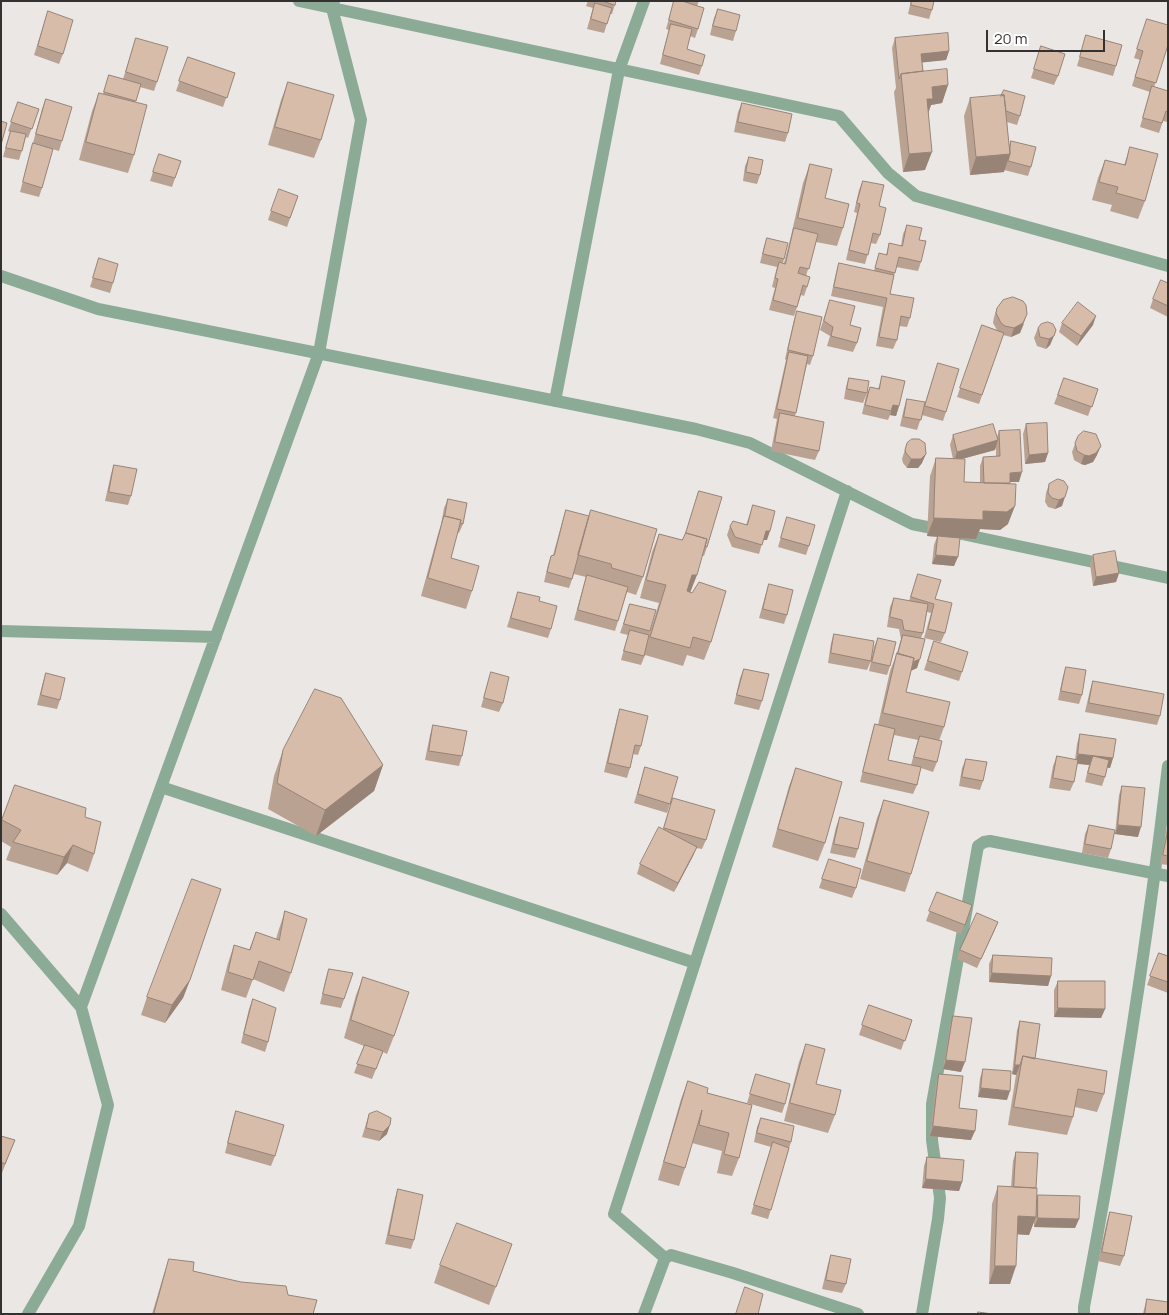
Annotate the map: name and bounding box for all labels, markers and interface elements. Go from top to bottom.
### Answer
scale bar [989,20,1108,52]
text: 20 m [994,28,1027,49]

